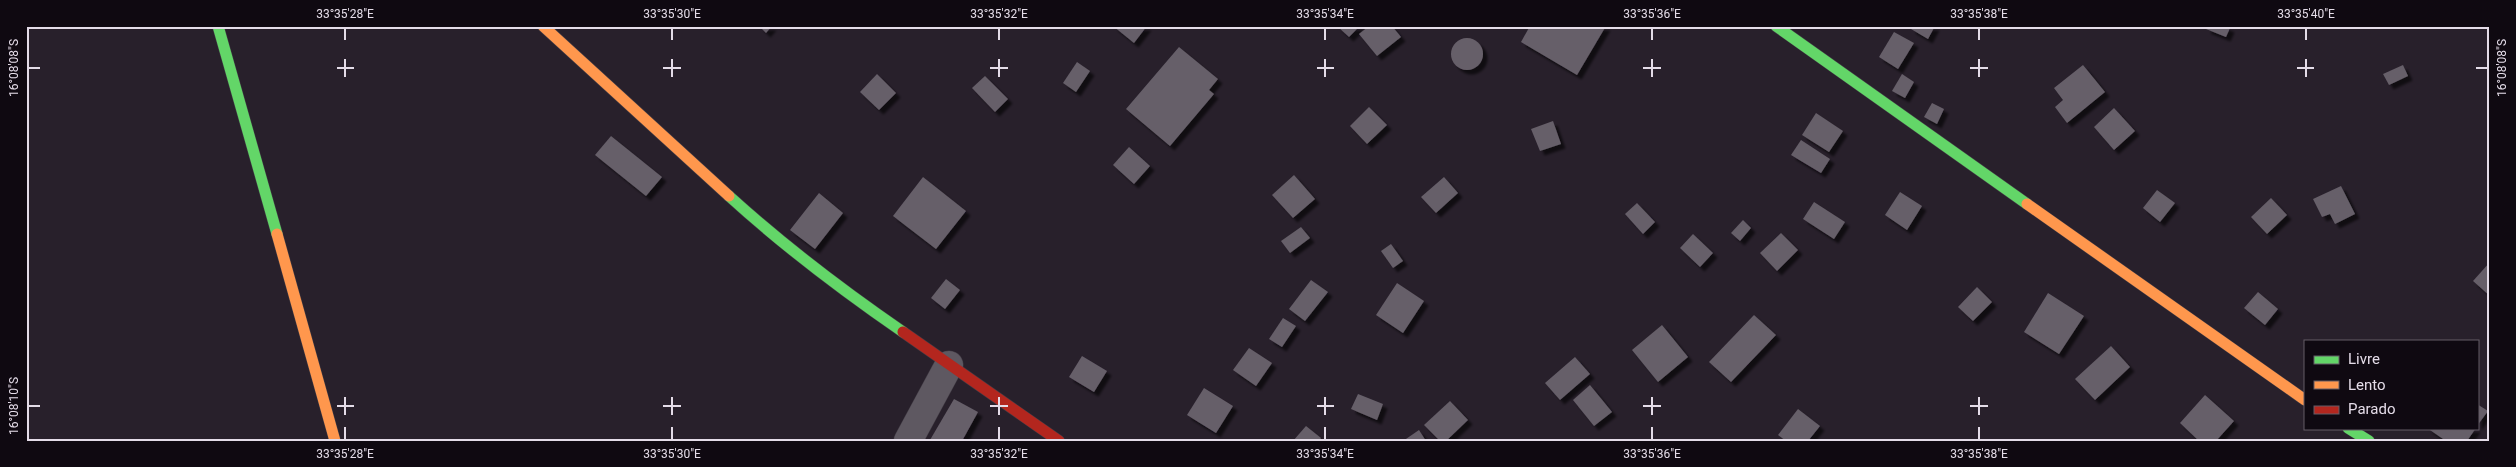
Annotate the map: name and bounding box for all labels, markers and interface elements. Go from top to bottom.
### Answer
text: 33°35'28"E [316,7,374,21]
text: 33°35'30"E [643,7,701,21]
text: 33°35'32"E [970,7,1028,21]
text: 33°35'34"E [1296,7,1354,21]
text: 33°35'36"E [1623,7,1681,21]
text: 33°35'38"E [1950,7,2008,21]
text: 33°35'40"E [2277,7,2335,21]
text: 16°08'08"S [7,39,21,97]
text: 16°08'08"S [2495,39,2509,97]
legend [2304,340,2478,430]
text: Livre [2348,350,2380,368]
text: Lento [2348,376,2386,394]
text: 16°08'10"S [7,377,21,435]
text: Parado [2348,400,2396,418]
text: 33°35'28"E [316,447,374,461]
text: 33°35'30"E [643,447,701,461]
text: 33°35'32"E [970,447,1028,461]
text: 33°35'34"E [1296,447,1354,461]
text: 33°35'36"E [1623,447,1681,461]
text: 33°35'38"E [1950,447,2008,461]

